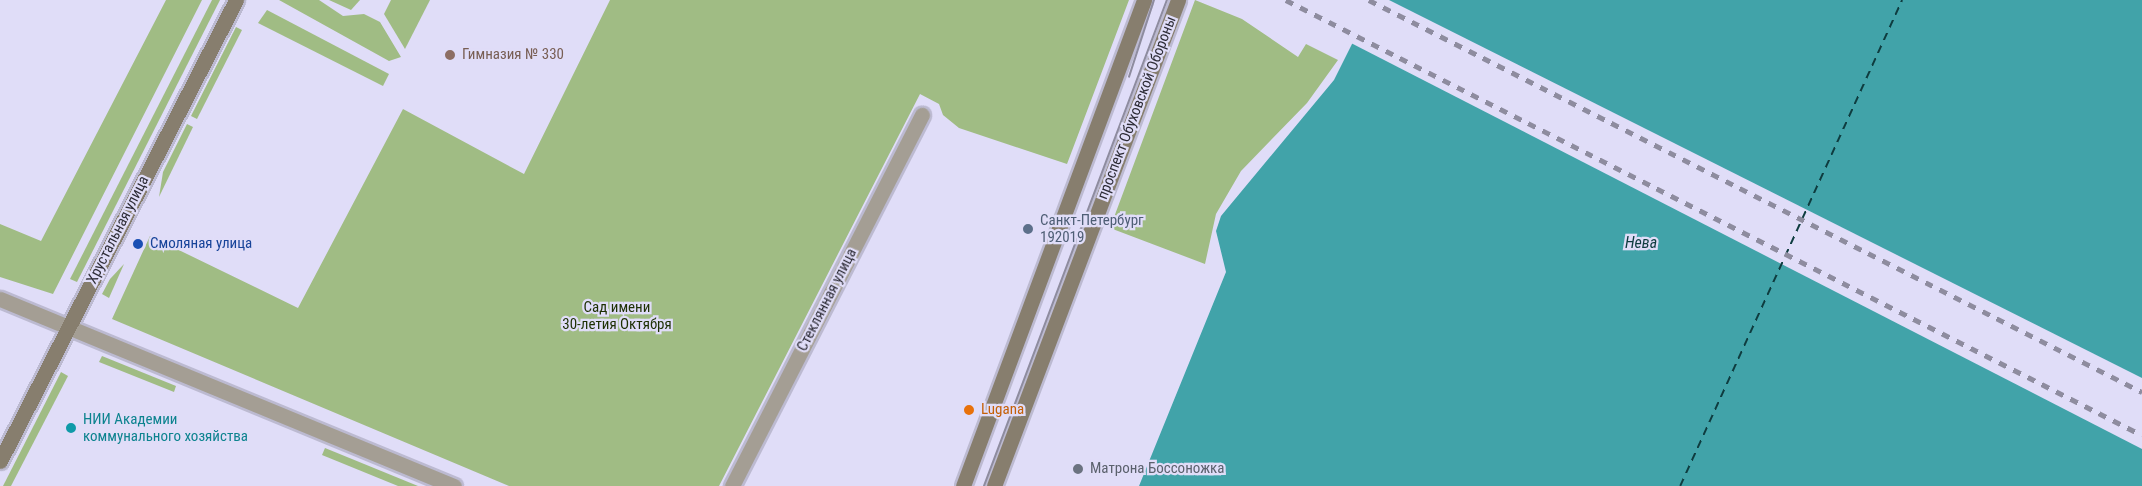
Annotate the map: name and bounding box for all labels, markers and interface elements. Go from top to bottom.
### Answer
street label: проспект Обуховской Обороны [1094,14,1180,202]
place label: Гимназия № 330 [462,46,564,64]
marker: Гимназия № 330 [443,48,457,62]
street label: Хрустальная улица [83,173,153,287]
place label: Санкт-Петербург 192019 [1040,211,1144,246]
marker: Санкт-Петербург 192019 [1021,222,1035,236]
water label: Нева [1625,233,1657,253]
place label: Смоляная улица [150,235,252,253]
marker: Смоляная улица [131,237,145,251]
street label: Стеклянная улица [793,246,861,354]
park label: Сад имени 30-летия Октября [562,298,672,333]
place label: Lugana [981,401,1024,419]
marker: Lugana [962,403,976,417]
place label: НИИ Академии коммунального хозяйства [83,410,248,445]
marker: НИИ Академии коммунального хозяйства [64,421,78,435]
place label: Матрона Боссоножка [1090,460,1224,478]
marker: Матрона Боссоножка [1071,462,1085,476]

